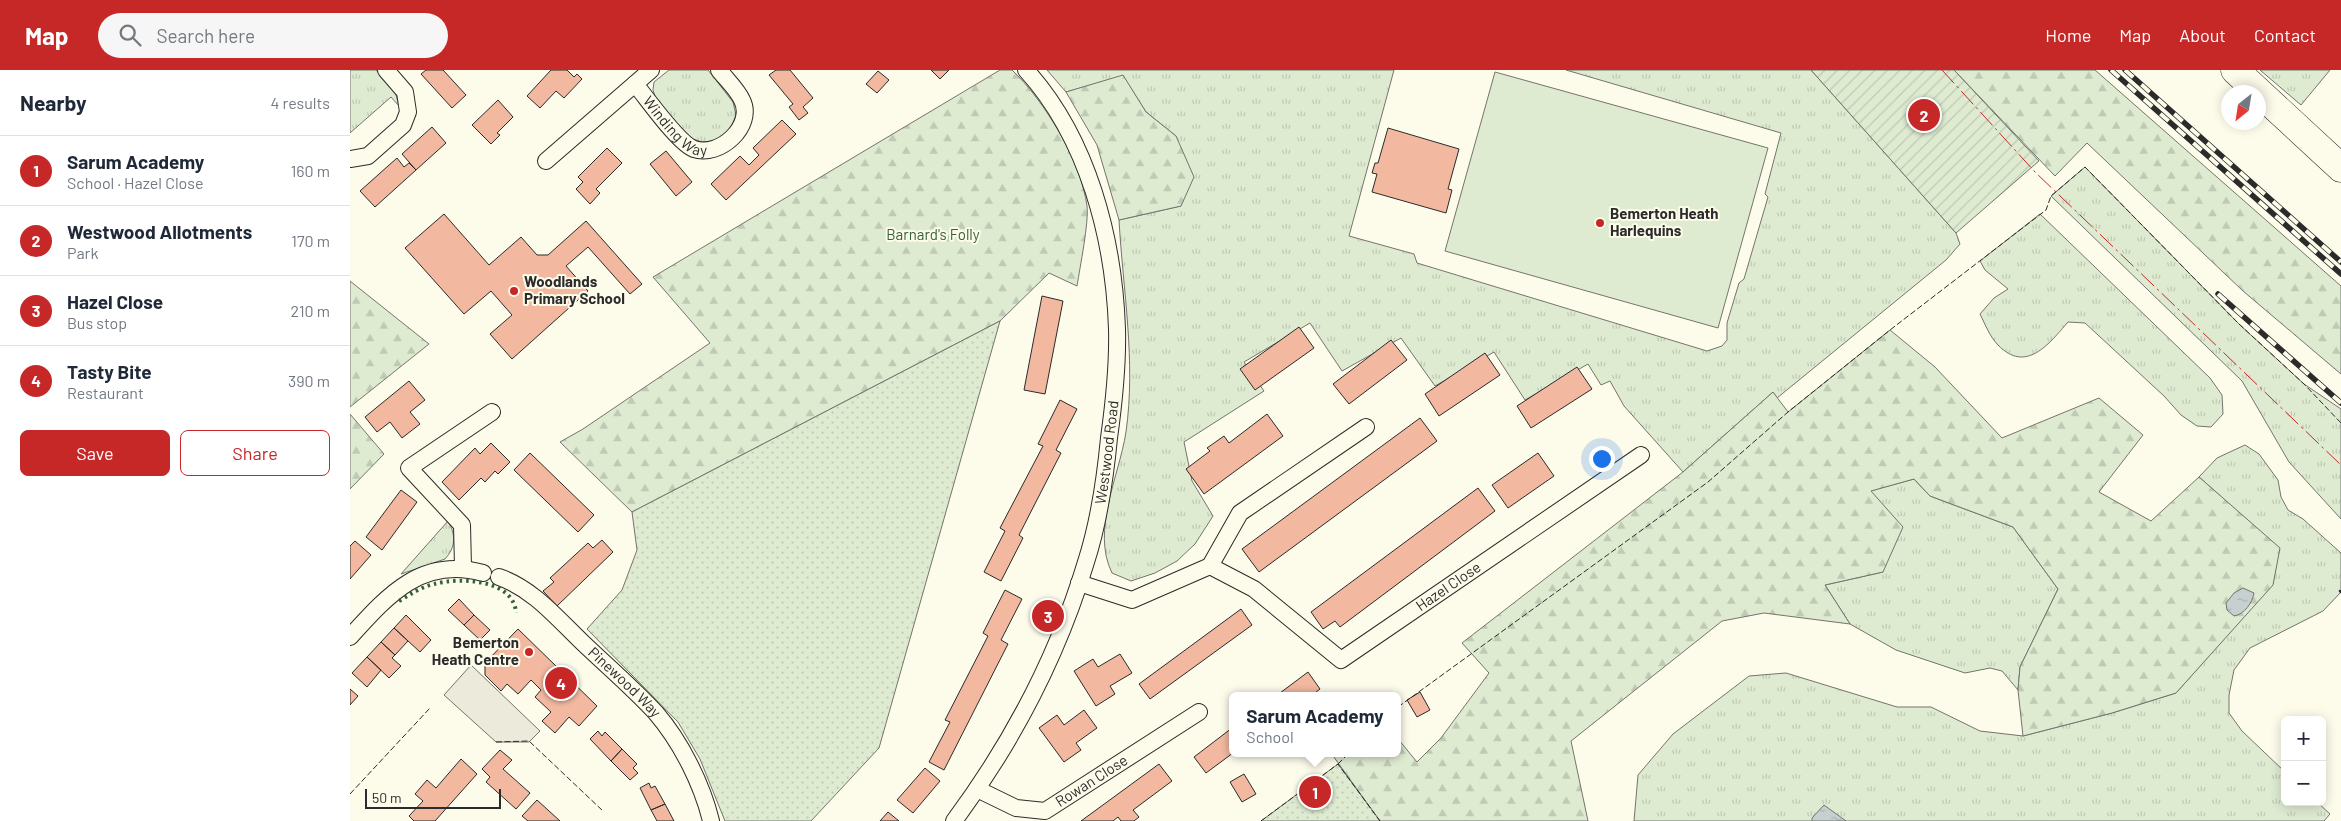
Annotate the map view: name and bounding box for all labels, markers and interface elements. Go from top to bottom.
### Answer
search box [98,13,448,58]
text: Map [25,21,68,50]
icon: search [116,21,144,49]
text: Search here [156,24,255,47]
text: Home [2045,24,2091,46]
text: Map [2119,24,2151,46]
text: About [2179,24,2226,46]
text: Contact [2254,24,2316,46]
north arrow [2221,85,2266,130]
text: Nearby [20,90,86,115]
street label: Winding Way [640,92,707,159]
text: 4 results [270,93,330,112]
pin: 2 [1908,96,1940,134]
text: Sarum Academy [67,150,204,173]
text: 1 [33,161,39,180]
text: 160 m [291,161,330,180]
text: School · Hazel Close [67,173,204,192]
place label: Bemerton Heath Harlequins [1610,204,1718,239]
marker: Bemerton Heath Harlequins [1594,217,1606,229]
text: Westwood Allotments [67,220,252,243]
park label: Barnard's Folly [886,225,980,243]
text: 2 [32,231,40,250]
text: 170 m [291,231,330,250]
text: Park [67,243,98,262]
place label: Woodlands Primary School [524,272,625,307]
marker: Woodlands Primary School [508,285,520,297]
text: Hazel Close [67,290,163,313]
text: 3 [32,301,40,320]
text: 210 m [291,301,330,320]
text: Bus stop [67,313,127,332]
text: Tasty Bite [67,360,152,383]
text: 4 [31,371,41,390]
text: 390 m [288,371,330,390]
text: Restaurant [67,383,144,402]
street label: Westwood Road [1090,400,1122,505]
button: Save [20,430,170,476]
button: Share [180,430,330,476]
your location [1589,446,1615,472]
street label: Hazel Close [1412,557,1484,614]
pin: 3 [1032,597,1064,635]
place label: Bemerton Heath Centre [432,633,519,668]
street label: Pinewood Way [585,643,665,721]
marker: Bemerton Heath Centre [523,646,535,658]
pin: 4 [545,664,577,702]
popup [1229,692,1401,757]
text: Sarum Academy [1246,704,1384,727]
map controls [2281,716,2326,806]
button: + [2281,716,2326,761]
text: School [1246,727,1294,746]
street label: Rowan Close [1052,750,1131,810]
button: − [2281,761,2326,806]
pin: 1 [1299,773,1331,811]
scale bar [365,786,501,809]
text: 50 m [372,789,401,806]

